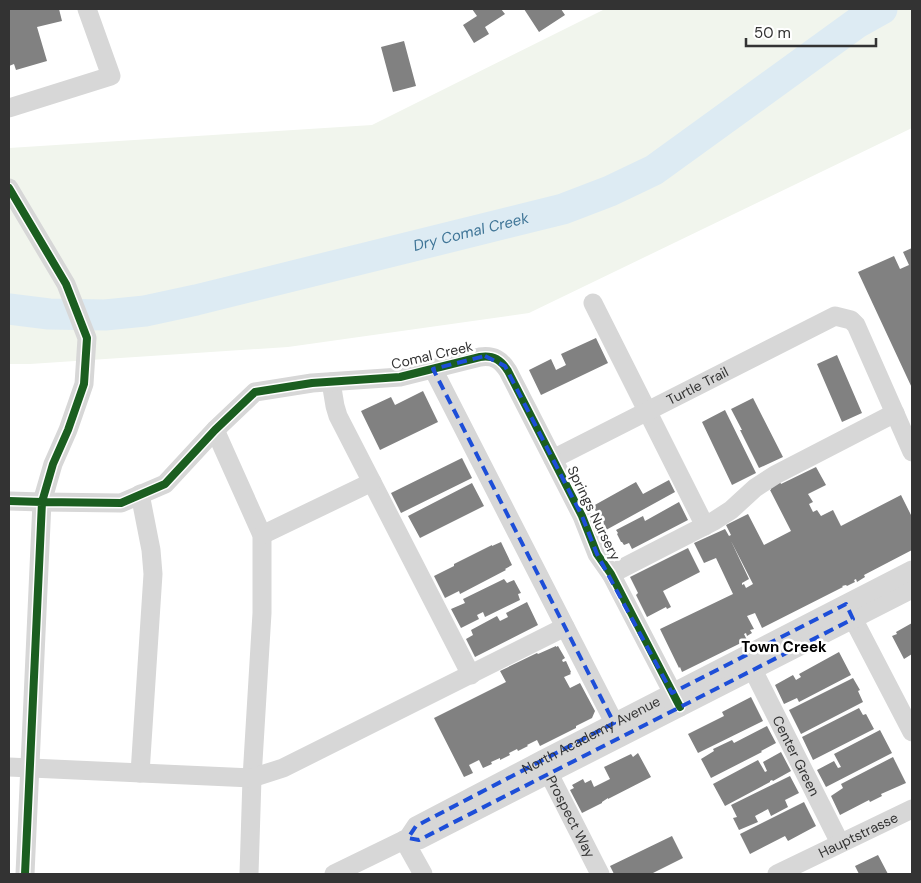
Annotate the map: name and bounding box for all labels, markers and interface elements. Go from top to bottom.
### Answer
scale bar [746,15,876,47]
text: 50 m [754,23,791,43]
water label: Dry Comal Creek [411,208,531,256]
street label: Comal Creek [389,337,475,373]
street label: Turtle Trail [664,363,731,409]
street label: Springs Nursery [563,463,625,563]
district label: Town Creek [741,637,827,657]
street label: North Academy Avenue [519,692,663,778]
street label: Center Green [768,713,824,799]
street label: Prospect Way [542,772,599,861]
street label: Hauptstrasse [815,808,901,862]

